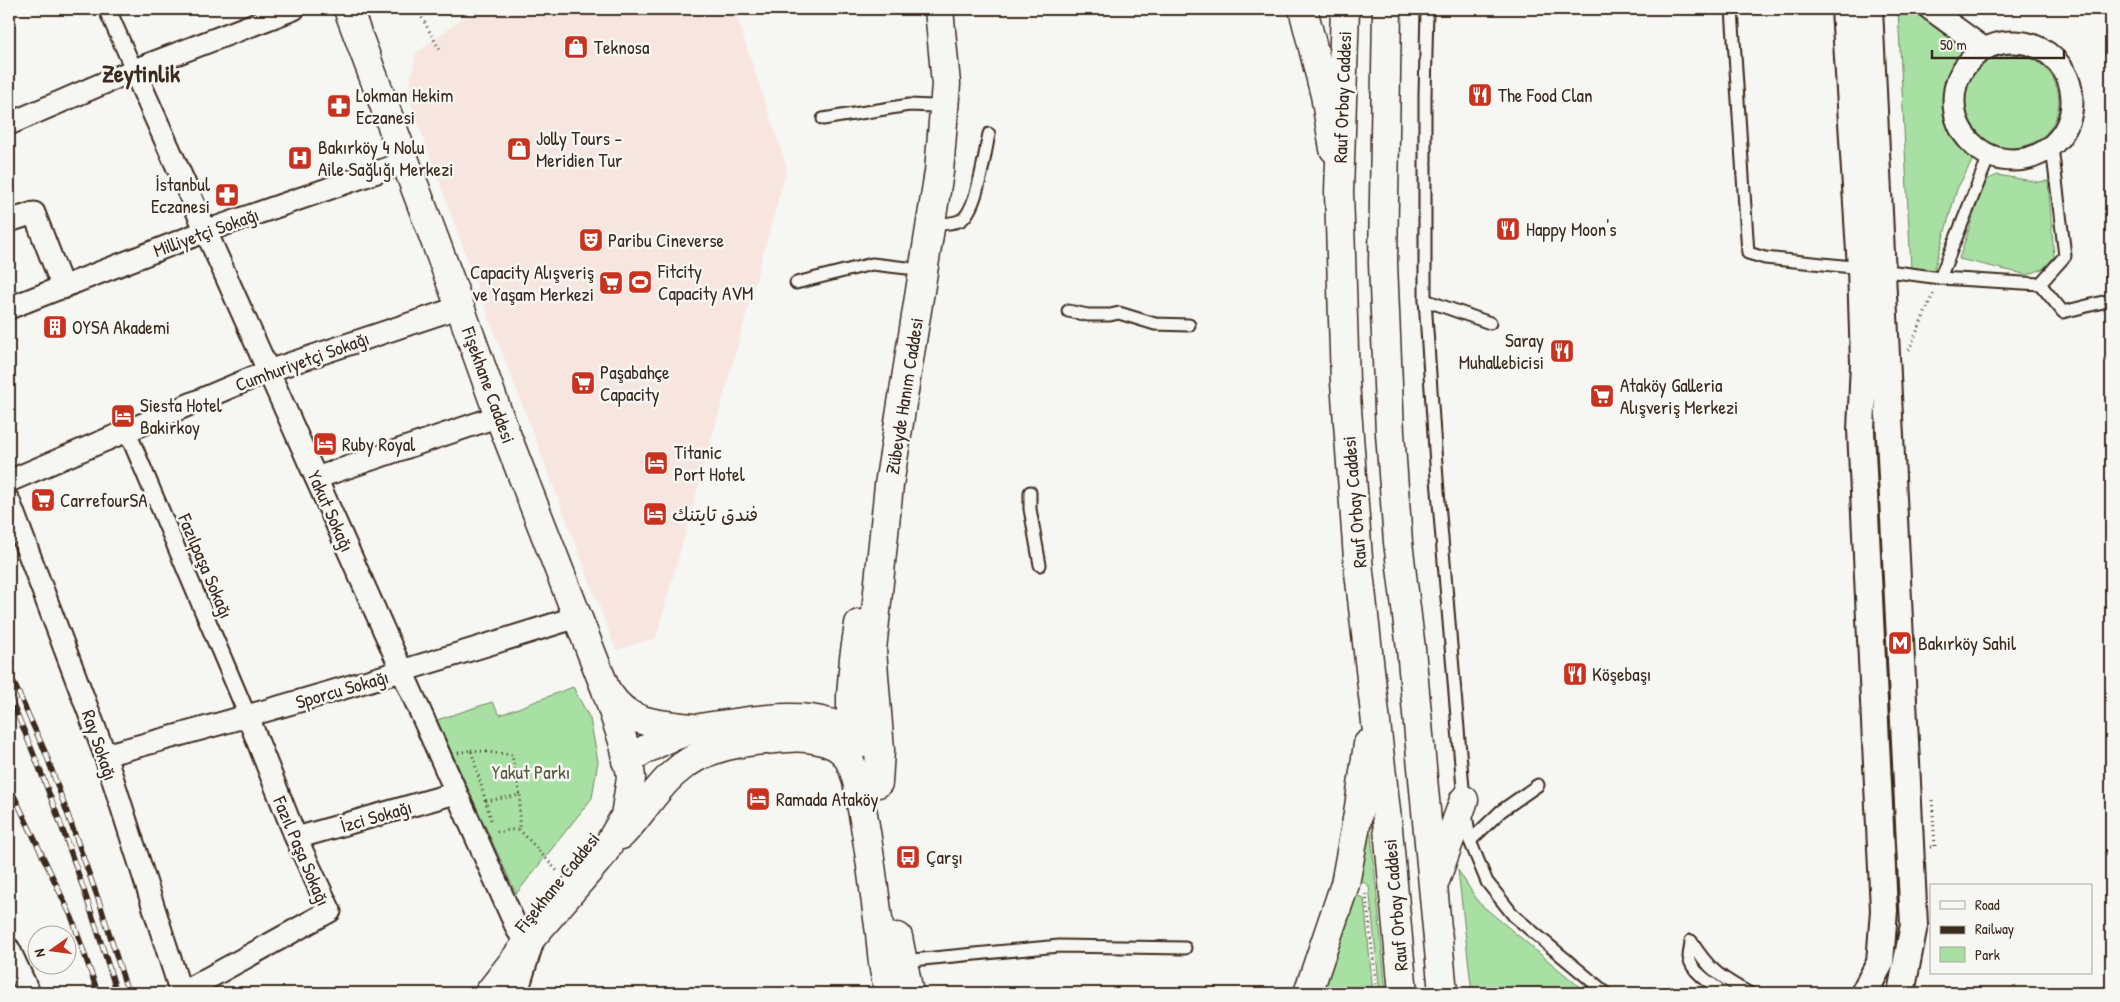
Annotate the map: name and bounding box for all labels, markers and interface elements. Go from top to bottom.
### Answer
scale bar [1932,28,2065,60]
street label: Rauf Orbay Caddesi [1327,30,1357,164]
shop icon: Teknosa [563,34,589,60]
place label: Teknosa [594,34,650,60]
text: 50 m [1940,34,1967,55]
district label: Zeytinlik [102,57,180,90]
place label: Lokman Hekim Eczanesi [356,82,454,130]
restaurant icon: The Food Clan [1467,82,1493,108]
place label: The Food Clan [1498,82,1593,108]
pharmacy icon: Lokman Hekim Eczanesi [326,93,352,119]
place label: Jolly Tours - Meridien Tur [536,125,623,173]
place label: Bakırköy 4 Nolu Aile Sağlığı Merkezi [318,134,454,182]
shop icon: Jolly Tours - Meridien Tur [506,136,532,162]
hospital icon: Bakırköy 4 Nolu Aile Sağlığı Merkezi [287,145,313,171]
place label: İstanbul Eczanesi [151,171,211,219]
pharmacy icon: İstanbul Eczanesi [214,182,240,208]
street label: Milliyetçi Sokağı [150,201,262,263]
restaurant icon: Happy Moon's [1495,216,1521,242]
place label: Happy Moon's [1526,216,1617,242]
theatre icon: Paribu Cineverse [578,227,604,253]
place label: Paribu Cineverse [608,227,725,253]
place label: Fitcity Capacity AVM [657,258,753,306]
place label: Capacity Alışveriş ve Yaşam Merkezi [470,259,594,307]
sports icon: Fitcity Capacity AVM [627,269,653,295]
supermarket icon: Capacity Alışveriş ve Yaşam Merkezi [598,270,624,296]
building icon: OYSA Akademi [42,314,68,340]
place label: OYSA Akademi [72,314,170,340]
street label: Zübeyde Hanım Caddesi [879,316,929,476]
street label: Fişekhane Caddesi [456,322,522,447]
street label: Cumhuriyetçi Sokağı [231,325,373,397]
place label: Saray Muhallebicisi [1459,327,1544,375]
restaurant icon: Saray Muhallebicisi [1549,338,1575,364]
place label: Paşabahçe Capacity [600,359,670,407]
supermarket icon: Paşabahçe Capacity [570,370,596,396]
place label: Ataköy Galleria Alışveriş Merkezi [1620,372,1738,420]
supermarket icon: Ataköy Galleria Alışveriş Merkezi [1589,383,1615,409]
place label: Siesta Hotel Bakirkoy [140,392,223,440]
hotel icon: Siesta Hotel Bakirkoy [110,403,136,429]
hotel icon: Ruby Royal [312,431,338,457]
place label: Ruby Royal [342,431,416,457]
street label: Rauf Orbay Caddesi [1335,435,1373,569]
place label: Titanic Port Hotel [674,439,746,487]
hotel icon: Titanic Port Hotel [643,450,669,476]
street label: Yakut Sokağı [301,466,361,556]
supermarket icon: CarrefourSA [30,487,56,513]
place label: CarrefourSA [60,487,147,513]
hotel icon: فندق تايتنك [642,501,668,527]
place label: فندق تايتنك [672,501,758,527]
street label: Fazılpaşa Sokağı [172,509,240,622]
metro station icon: Bakırköy Sahil [1887,630,1913,656]
place label: Bakırköy Sahil [1918,630,2017,656]
restaurant icon: Köşebaşı [1562,661,1588,687]
place label: Köşebaşı [1592,661,1651,687]
street label: Sporcu Sokağı [292,663,392,715]
street label: Ray Sokağı [76,706,124,784]
park label: Yakut Parkı [492,759,570,785]
hotel icon: Ramada Ataköy [745,786,771,812]
place label: Ramada Ataköy [776,786,879,812]
street label: Fazıl Paşa Sokağı [267,791,337,910]
street label: İzci Sokağı [337,793,415,839]
street label: Fişekhane Caddesi [508,826,605,938]
street label: Rauf Orbay Caddesi [1376,838,1414,972]
bus stop icon: Çarşı [895,844,921,870]
place label: Çarşı [926,844,963,870]
legend [1930,884,2092,974]
text: Road [1975,894,2000,915]
text: Railway [1975,918,2014,939]
north arrow [28,924,78,974]
text: Park [1975,944,2000,965]
text: N [29,947,49,959]

